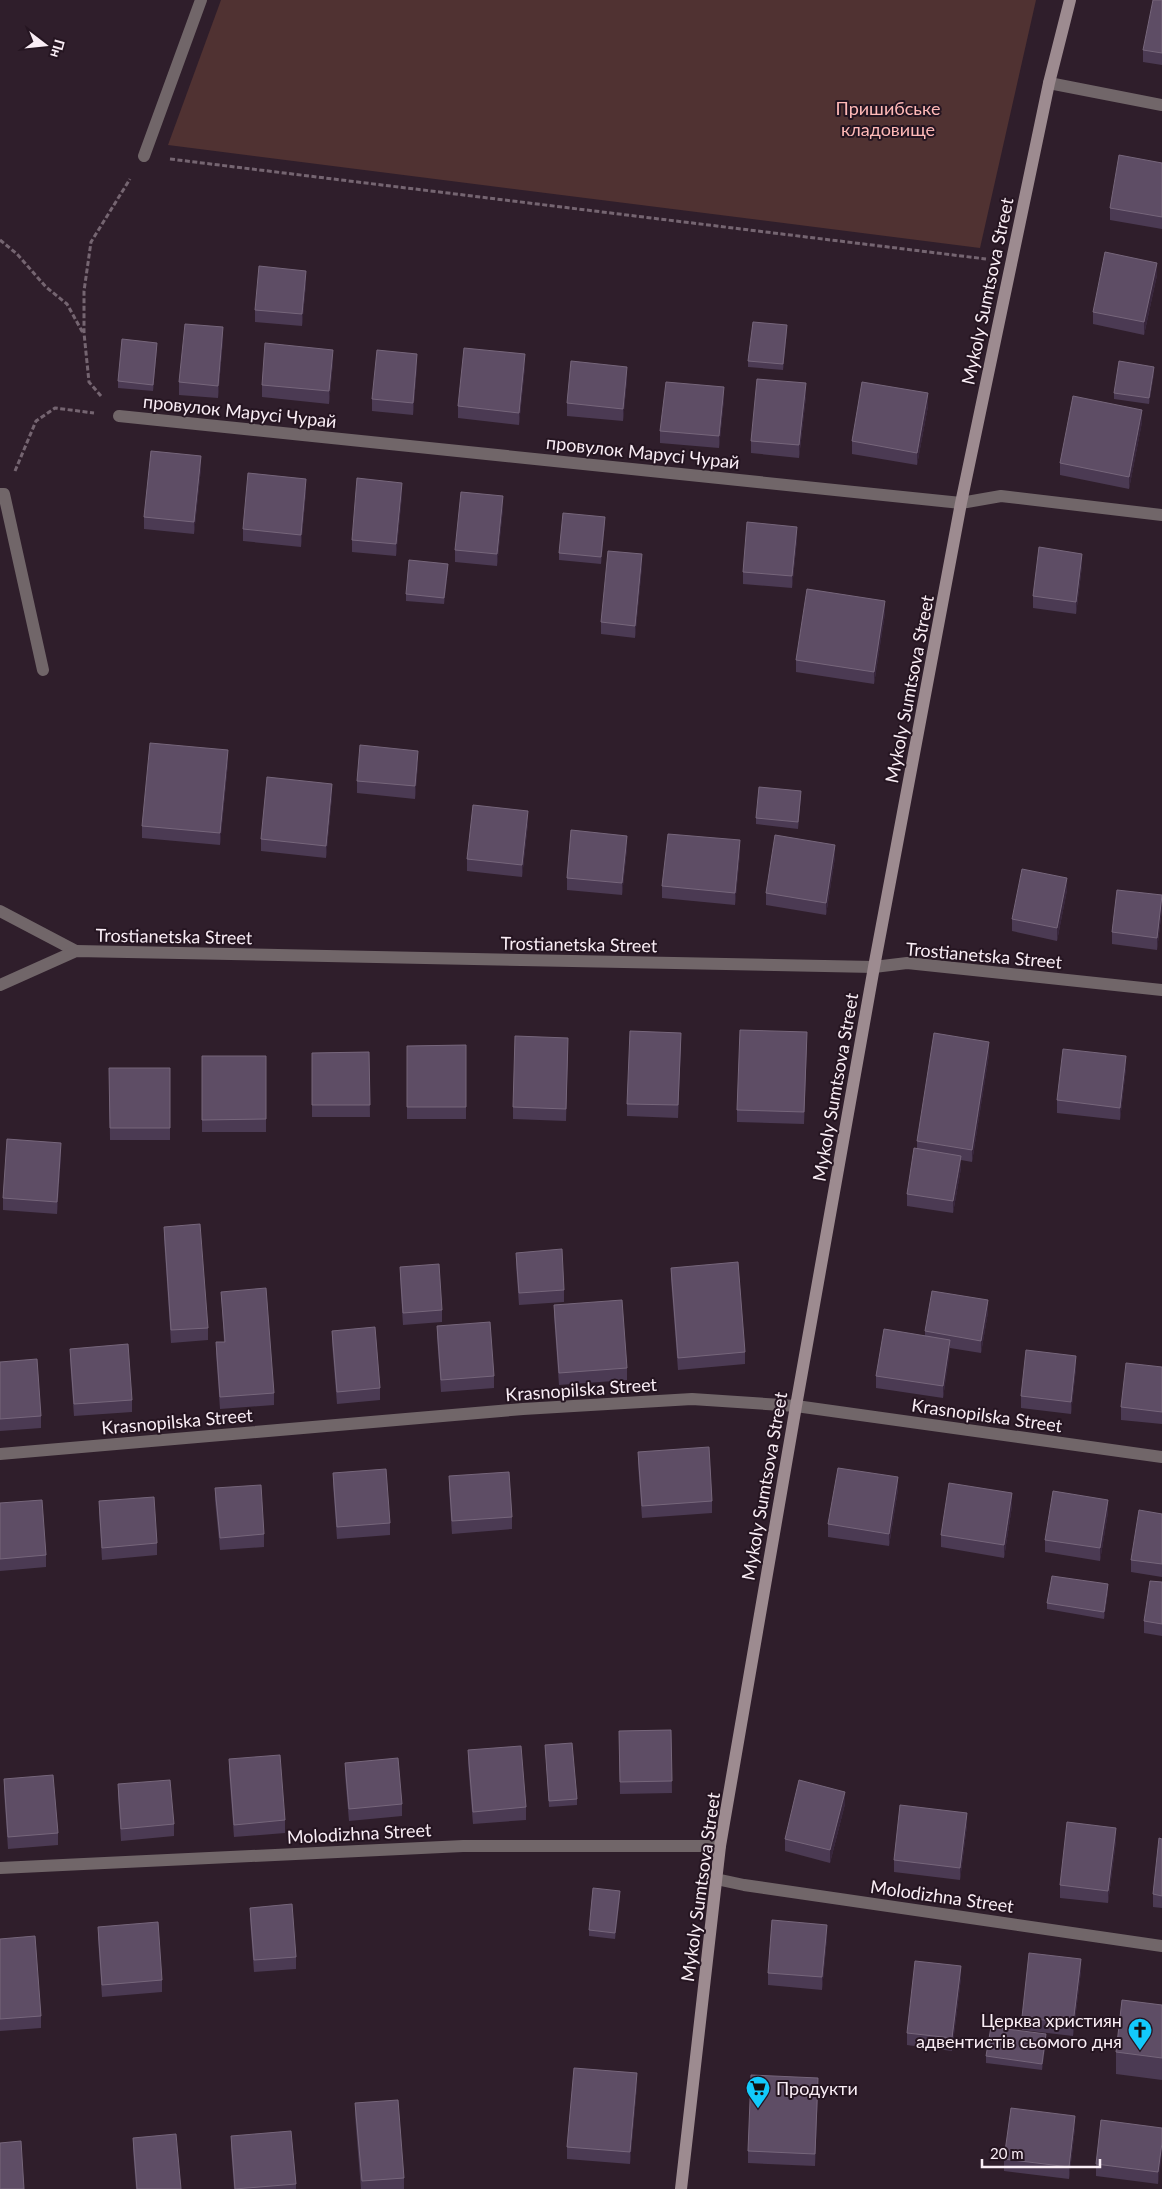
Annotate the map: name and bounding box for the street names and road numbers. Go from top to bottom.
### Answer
street label: Mykoly Sumtsova Street [956,195,1018,387]
street label: провулок Марусі Чурай [142,390,338,432]
street label: провулок Марусі Чурай [545,431,741,473]
street label: Mykoly Sumtsova Street [880,593,938,785]
street label: Trostianetska Street [95,924,253,948]
street label: Trostianetska Street [500,932,658,956]
street label: Trostianetska Street [905,937,1064,973]
street label: Mykoly Sumtsova Street [808,991,862,1183]
street label: Krasnopilska Street [504,1373,658,1405]
street label: Mykoly Sumtsova Street [737,1390,791,1582]
street label: Krasnopilska Street [910,1394,1064,1437]
street label: Krasnopilska Street [100,1403,254,1439]
street label: Mykoly Sumtsova Street [676,1790,724,1983]
street label: Molodizhna Street [286,1818,432,1848]
street label: Molodizhna Street [869,1875,1016,1917]

